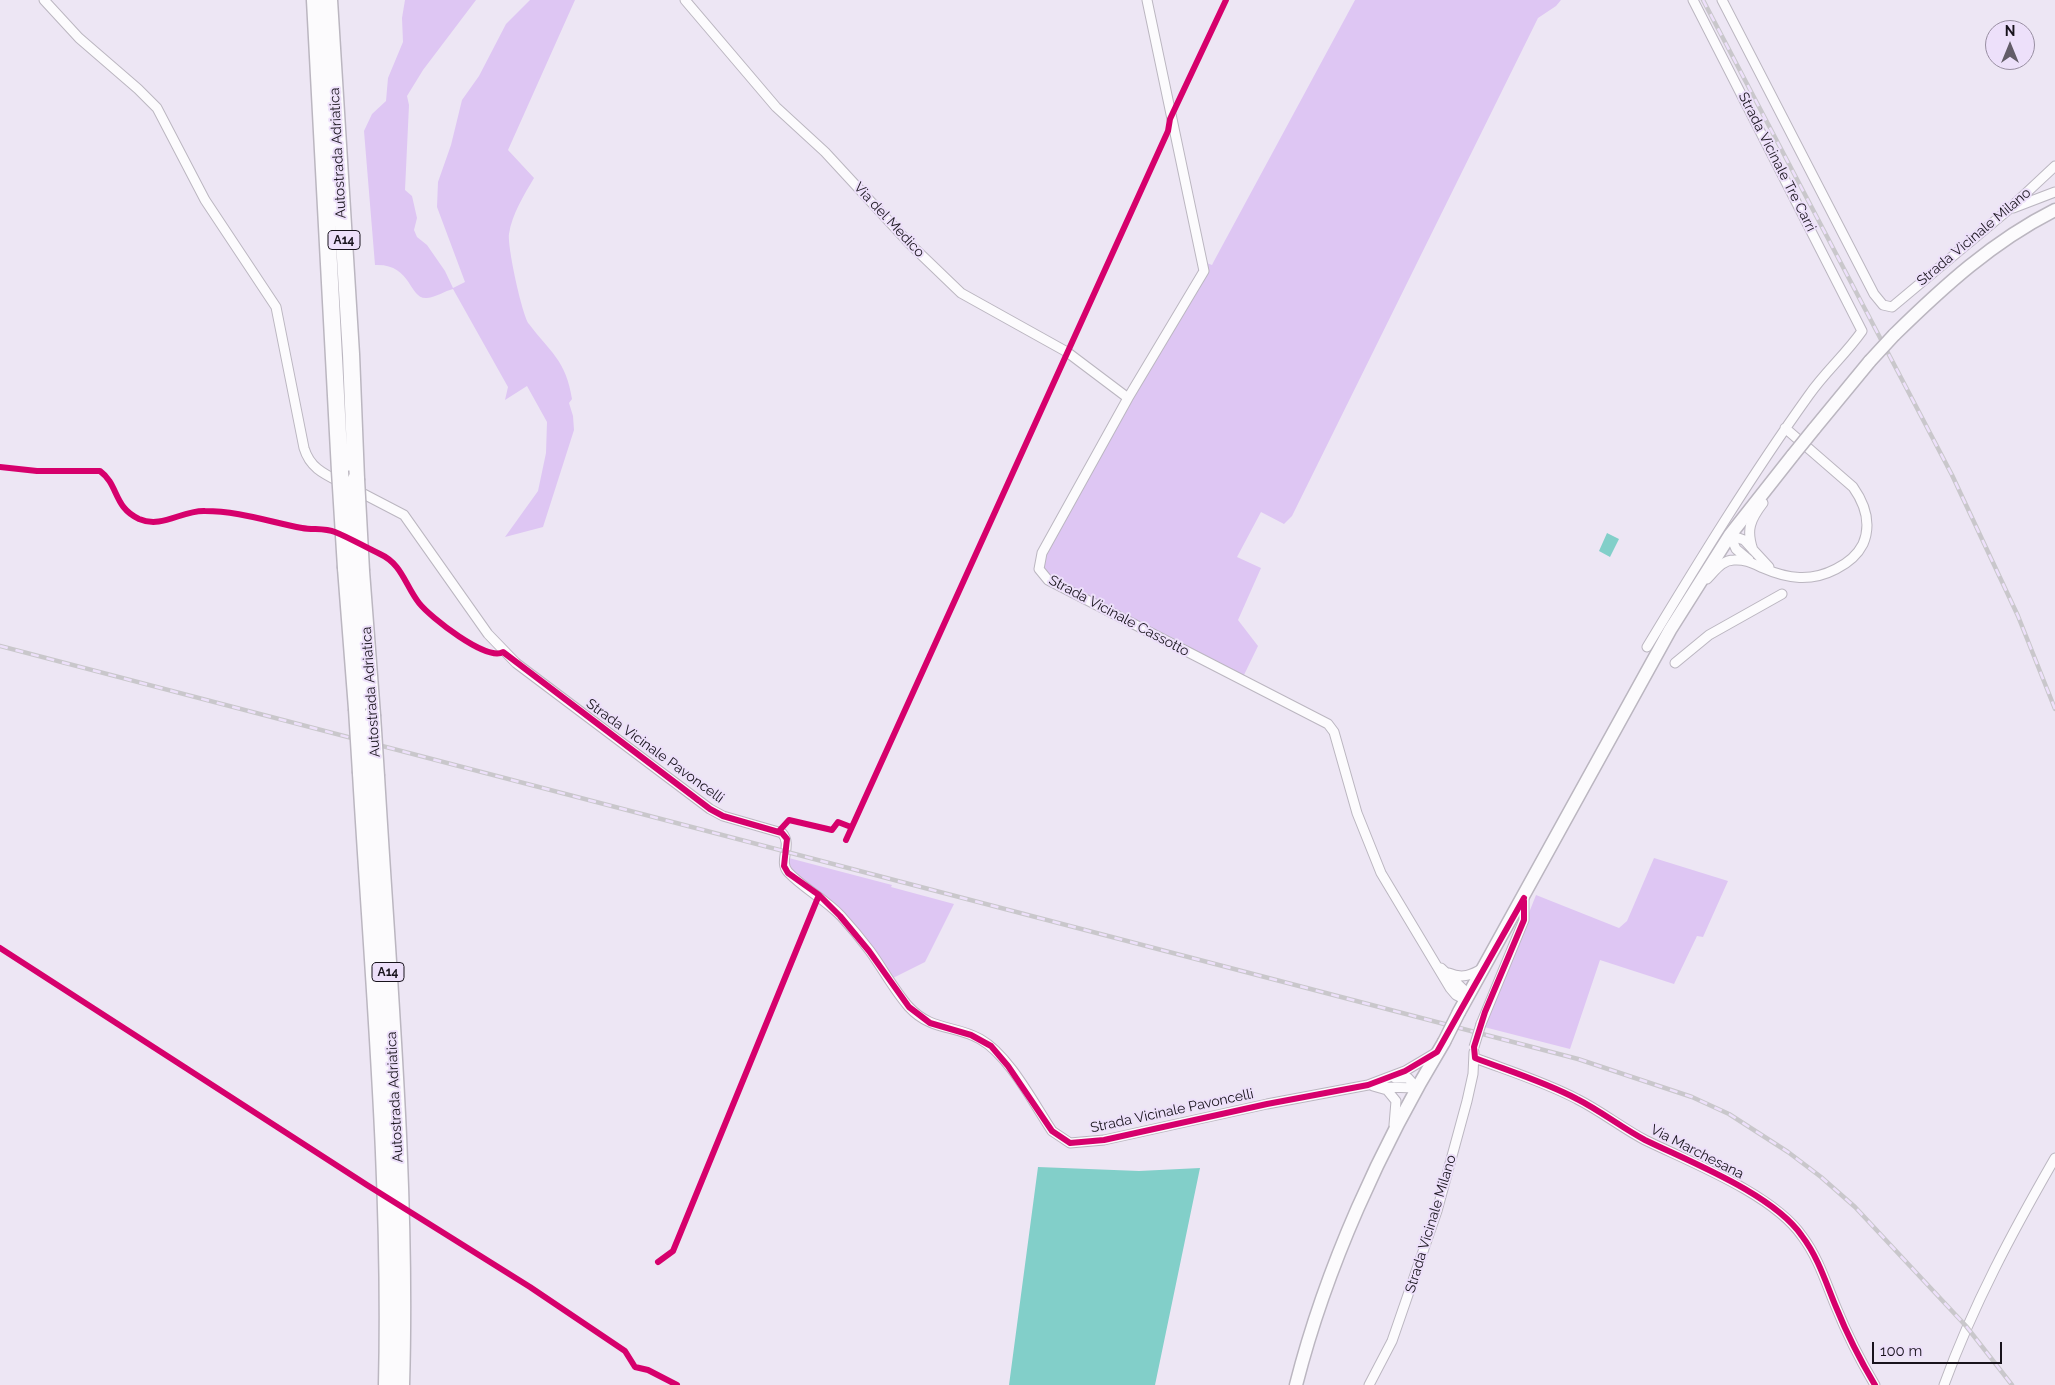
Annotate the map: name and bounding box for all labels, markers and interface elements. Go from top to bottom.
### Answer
north arrow [1985,20,2035,70]
text: N [2005,23,2015,39]
street label: Autostrada Adriatica [326,87,350,219]
street label: Strada Vicinale Tre Carri [1735,90,1819,234]
street label: Via del Medico [850,179,928,261]
street label: Strada Vicinale Milano [1914,184,2034,290]
road number: A14 [328,230,360,250]
street label: Strada Vicinale Cassotto [1046,572,1192,660]
street label: Autostrada Adriatica [358,626,384,758]
street label: Strada Vicinale Pavoncelli [583,695,727,807]
road number: A14 [372,962,404,982]
street label: Autostrada Adriatica [383,1031,407,1163]
street label: Strada Vicinale Pavoncelli [1089,1085,1255,1137]
street label: Via Marchesana [1648,1121,1746,1183]
street label: Strada Vicinale Milano [1402,1153,1460,1295]
scale bar [1875,1332,2005,1364]
text: 100 m [1880,1342,1922,1360]

